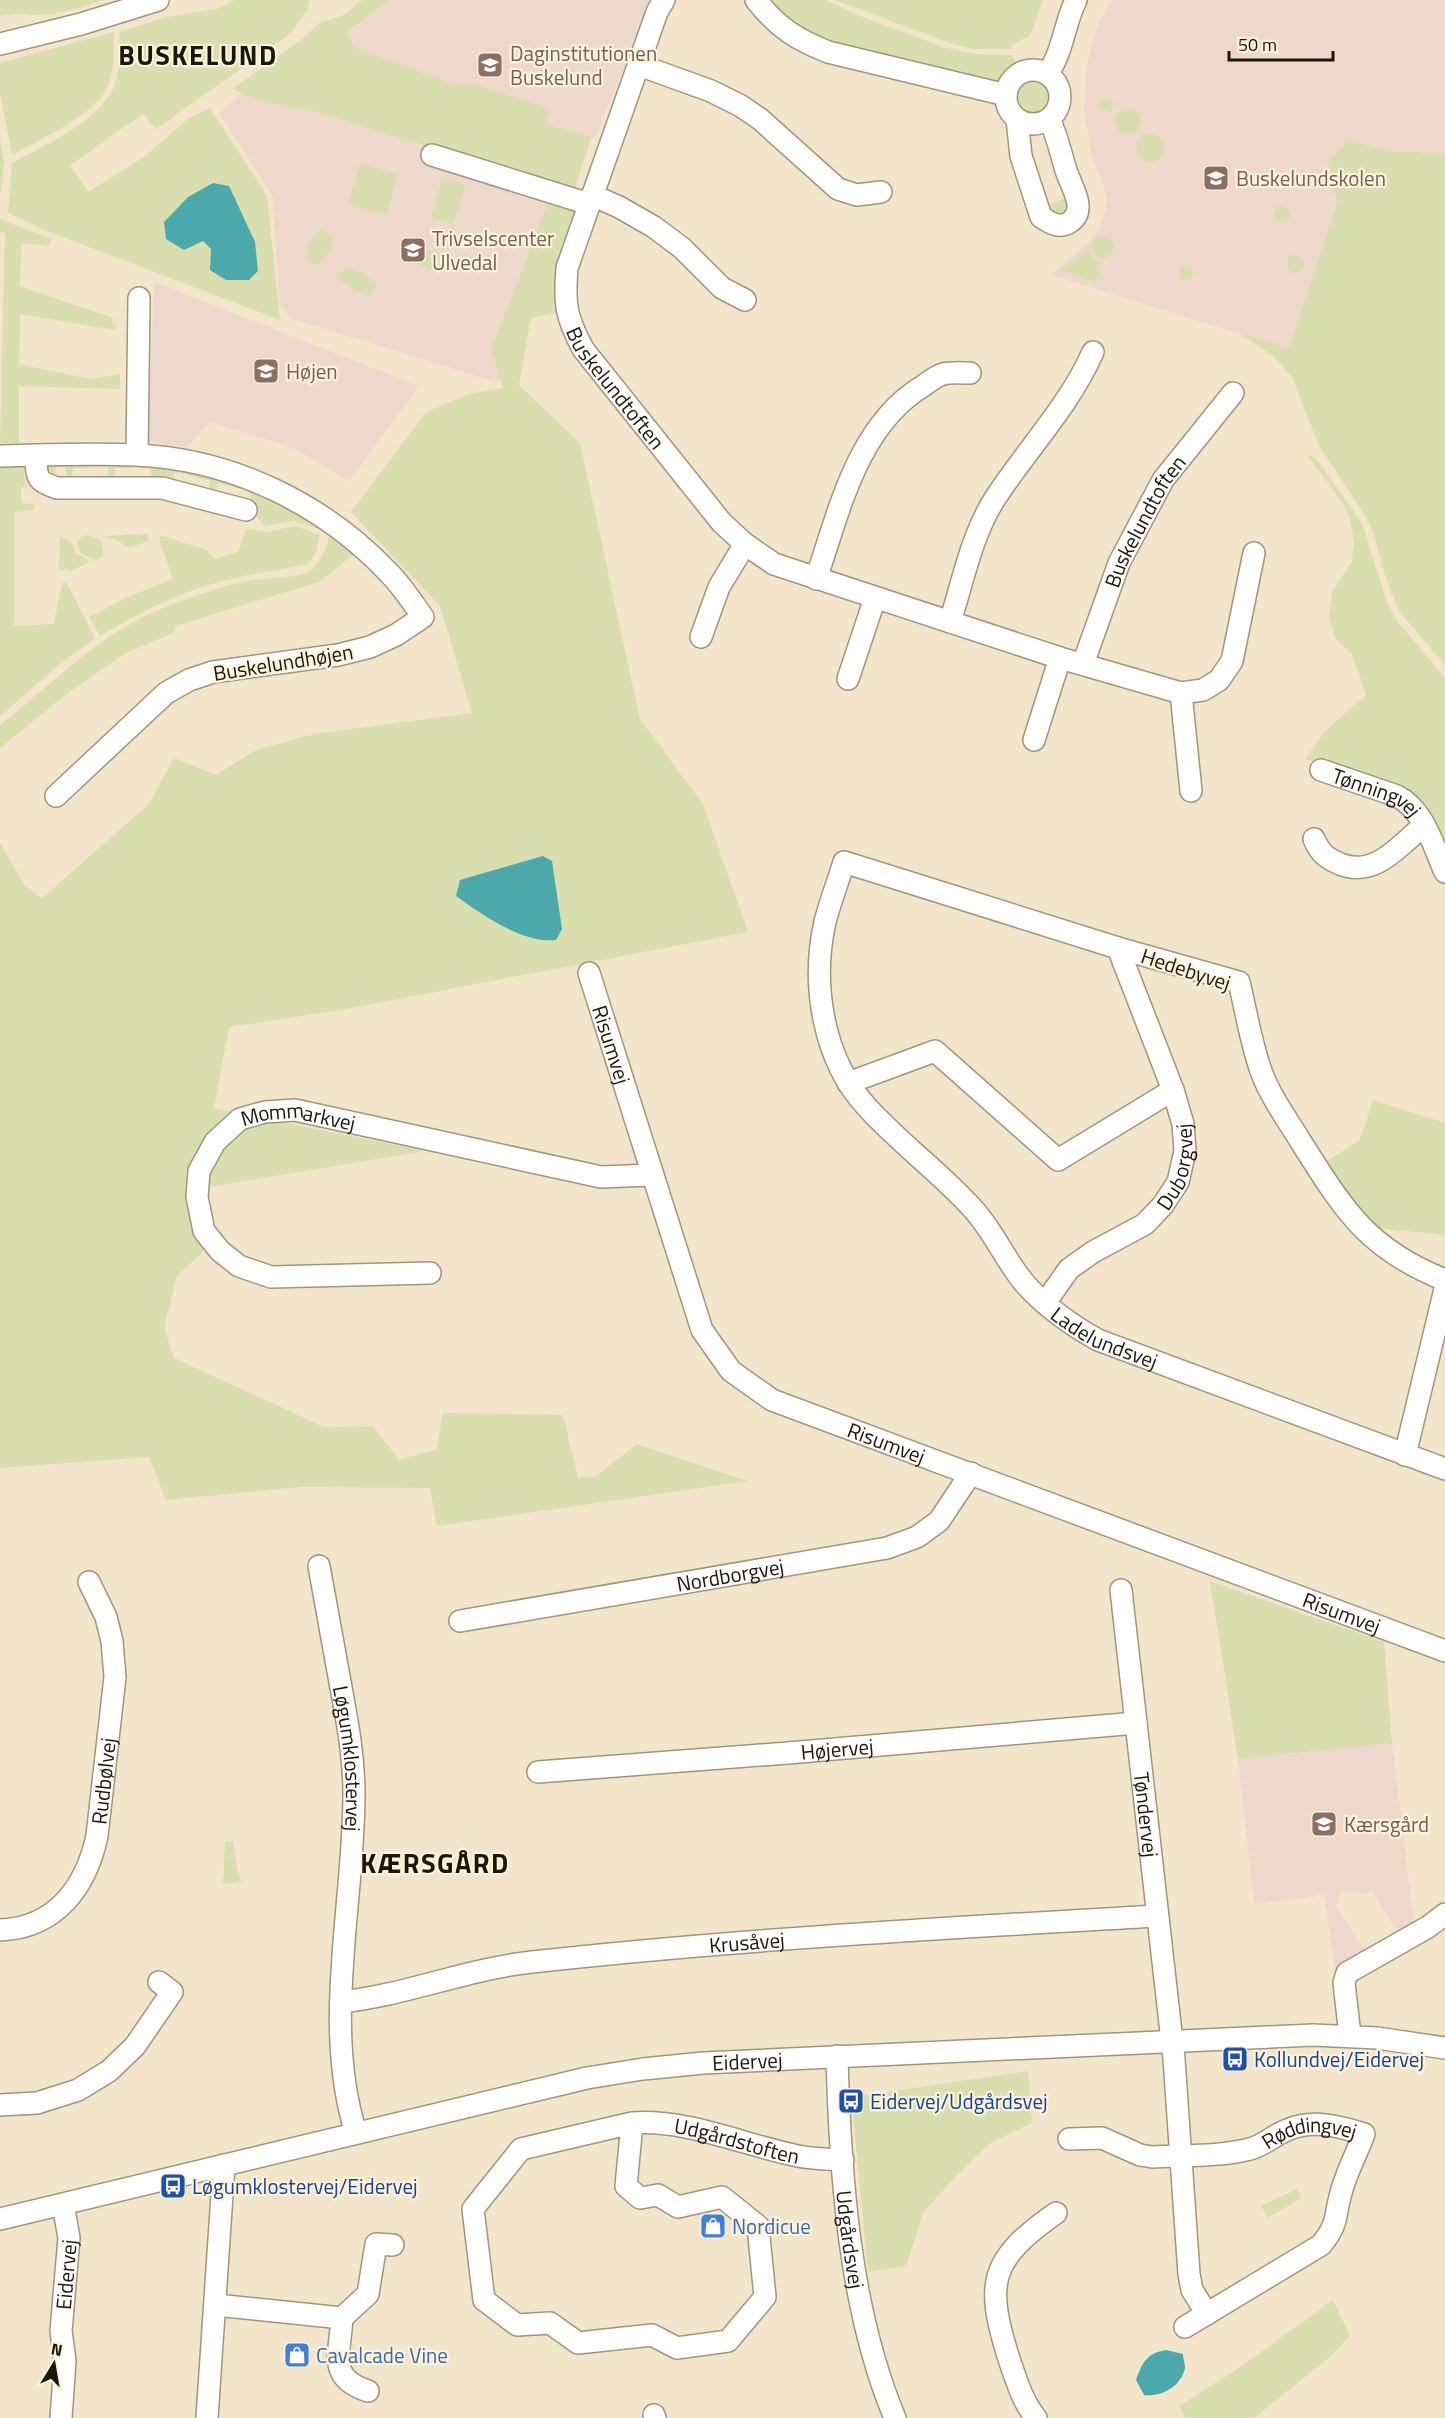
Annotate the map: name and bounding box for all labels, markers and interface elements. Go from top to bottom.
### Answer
scale bar [1229,24,1332,62]
text: 50 m [1238,31,1277,58]
district label: BUSKELUND [118,34,278,75]
place label: Daginstitutionen Buskelund [510,37,657,93]
school or university icon: Daginstitutionen Buskelund [475,50,505,80]
place label: Buskelundskolen [1236,162,1386,194]
school or university icon: Buskelundskolen [1201,163,1231,193]
place label: Trivselscenter Ulvedal [432,222,554,278]
school or university icon: Trivselscenter Ulvedal [398,235,428,265]
street label: Buskelundtoften [558,321,673,456]
place label: Højen [286,355,338,387]
school or university icon: Højen [251,356,281,386]
street label: Buskelundtoften [1096,448,1193,592]
street label: Buskelundhøjen [211,635,355,689]
street label: Tønningvej [1328,759,1430,824]
street label: Hedebyvej [1137,939,1235,999]
street label: Risumvej [584,1001,639,1088]
street label: Mommarkvej [237,1093,359,1139]
street label: Duborgvej [1148,1122,1201,1216]
street label: Ladelundsvej [1044,1298,1162,1377]
street label: Risumvej [843,1414,930,1472]
street label: Nordborgvej [674,1550,786,1600]
street label: Risumvej [1298,1583,1385,1642]
street label: Løgumklostervej [325,1683,370,1832]
street label: Højervej [799,1730,875,1768]
street label: Rudbølvej [82,1736,124,1826]
street label: Tøndervej [1126,1770,1167,1859]
place label: Kærsgård [1344,1808,1429,1840]
school or university icon: Kærsgård [1309,1809,1339,1839]
district label: KÆRSGÅRD [360,1842,510,1883]
street label: Krusåvej [708,1923,786,1961]
street label: Eidervej [711,2043,783,2079]
place label: Kollundvej/Eidervej [1254,2043,1424,2075]
bus stop icon: Kollundvej/Eidervej [1220,2044,1250,2074]
place label: Eidervej/Udgårdsvej [870,2085,1048,2117]
bus stop icon: Eidervej/Udgårdsvej [836,2086,866,2116]
street label: Røddingvej [1255,2108,1361,2157]
street label: Udgårdstoften [672,2109,803,2172]
place label: Løgumklostervej/Eidervej [192,2170,418,2202]
bus stop icon: Løgumklostervej/Eidervej [158,2171,188,2201]
street label: Udgårdsvej [828,2189,873,2291]
place label: Nordicue [732,2210,811,2242]
shop icon: Nordicue [698,2211,728,2241]
street label: Eidervej [47,2238,85,2311]
north arrow [24,2334,84,2394]
text: N [49,2336,65,2362]
place label: Cavalcade Vine [316,2339,448,2371]
shop icon: Cavalcade Vine [282,2340,312,2370]

